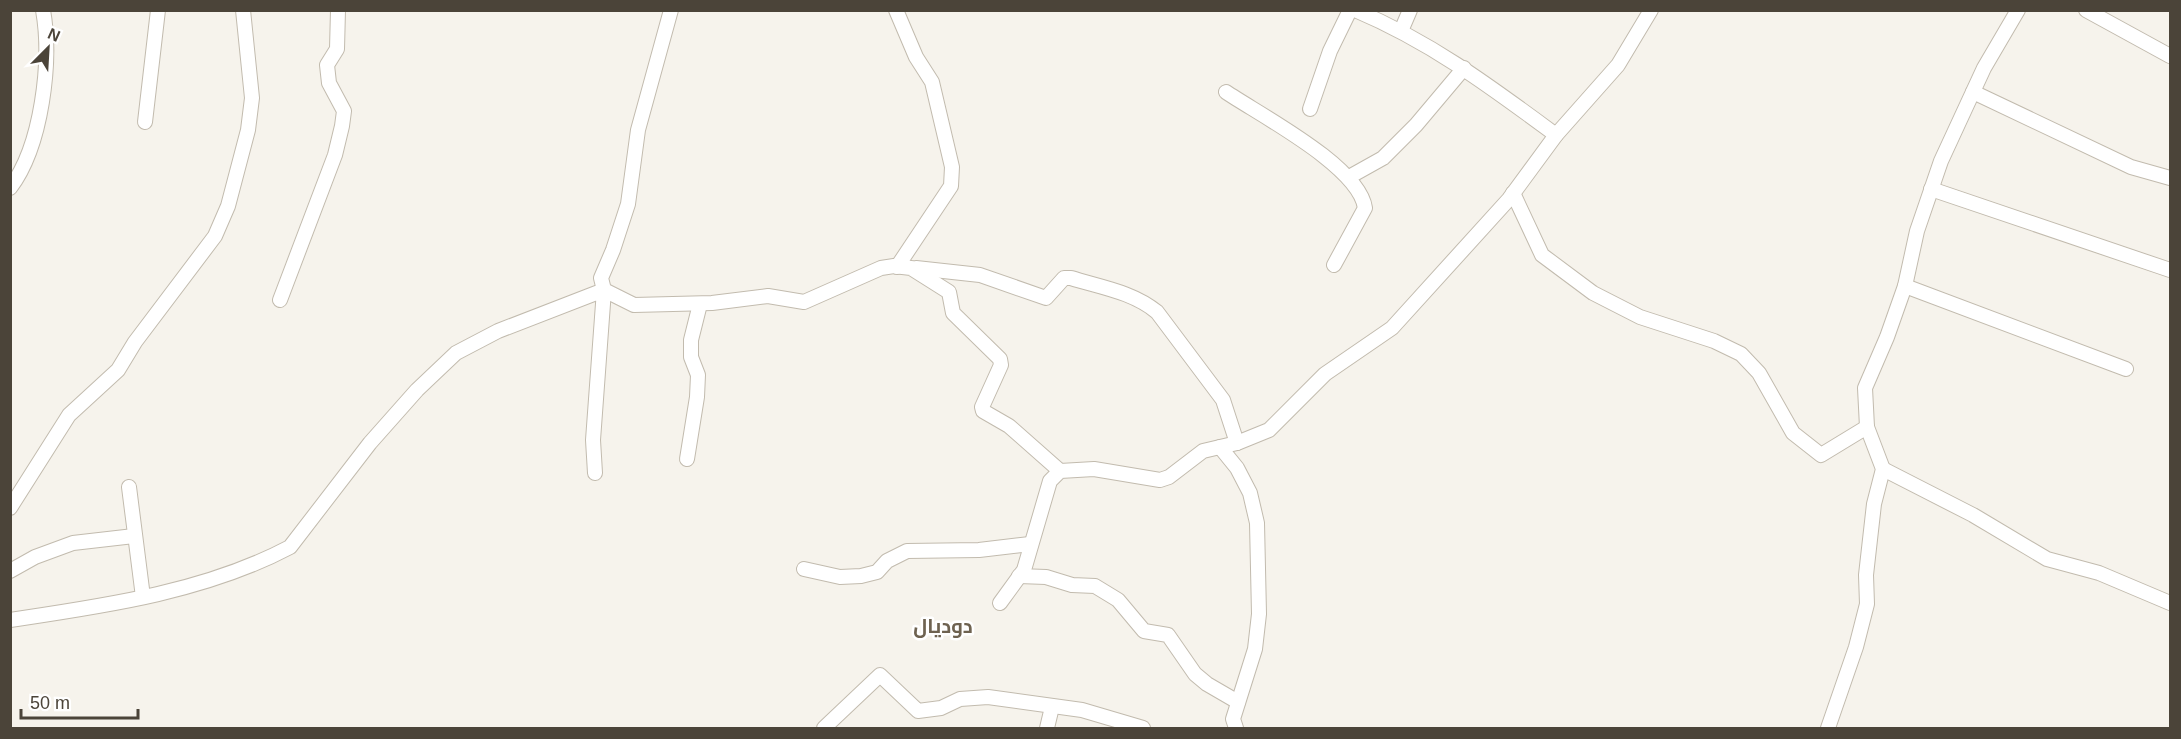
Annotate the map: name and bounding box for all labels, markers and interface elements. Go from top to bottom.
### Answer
north arrow [18,18,78,78]
text: N [45,25,63,45]
district label: دودیال [913,615,973,638]
scale bar [21,682,138,720]
text: 50 m [30,693,70,713]

